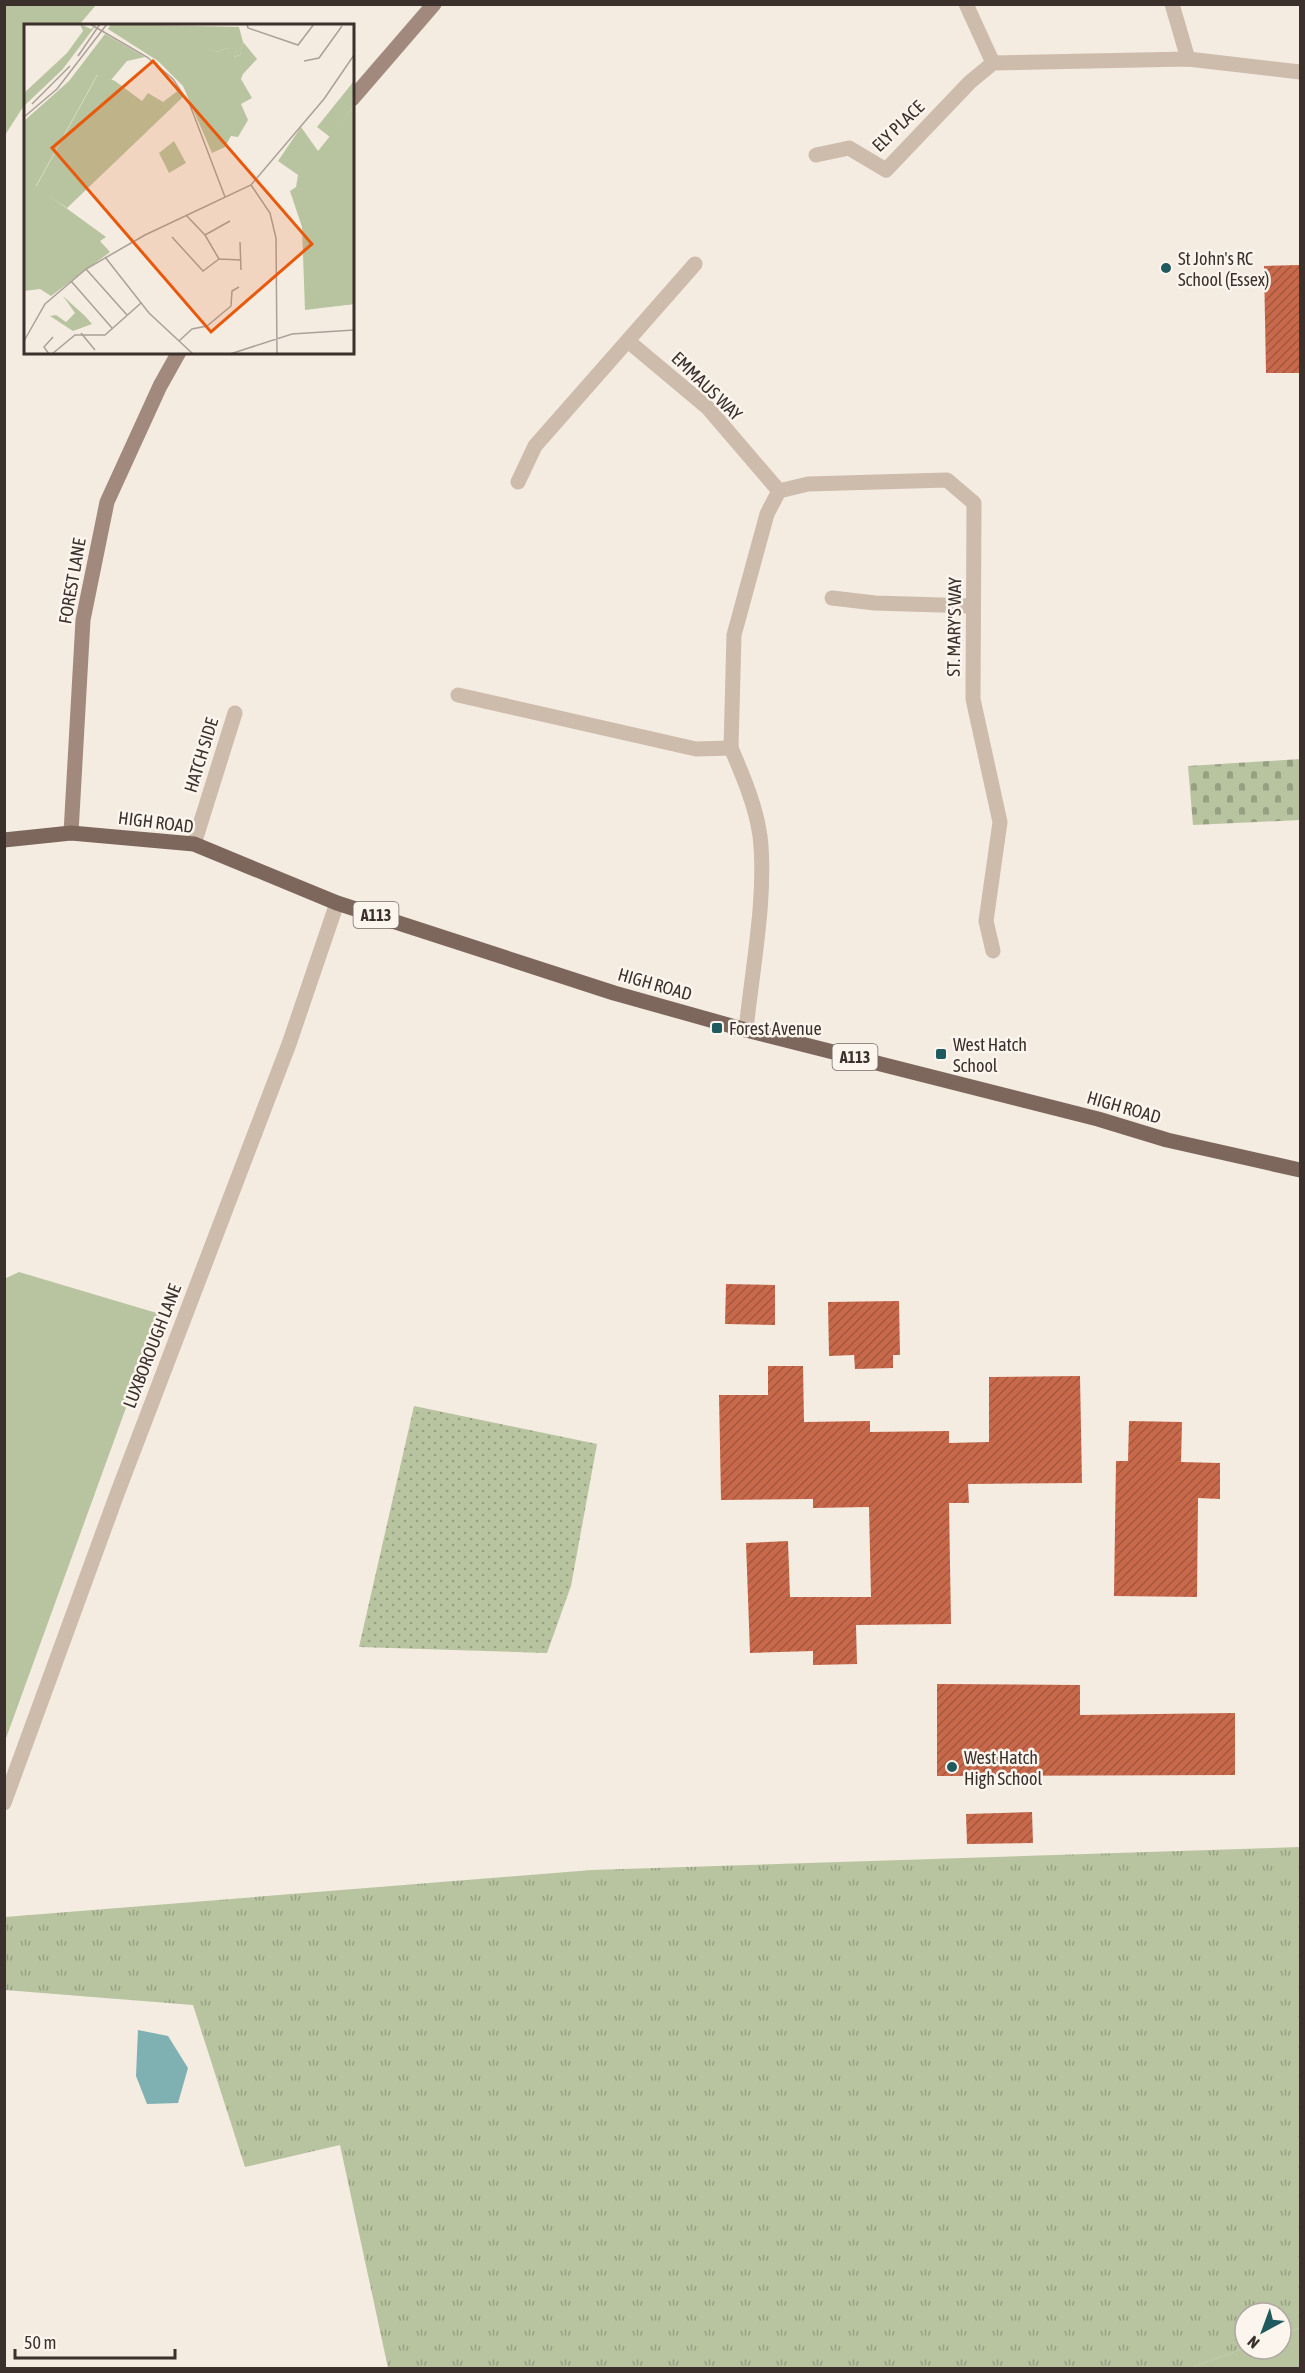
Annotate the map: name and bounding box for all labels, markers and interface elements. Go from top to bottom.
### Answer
inset map [24,24,354,354]
street label: ELY PLACE [868,96,929,156]
place label: St John's RC School (Essex) [1178,248,1269,290]
marker: St John's RC School (Essex) [1159,261,1173,275]
street label: EMMAUS WAY [667,347,747,425]
street label: FOREST LANE [54,536,90,625]
street label: ST. MARY'S WAY [943,577,965,677]
street label: HATCH SIDE [180,715,222,795]
street label: HIGH ROAD [117,807,195,837]
road number: A113 [354,902,398,928]
street label: HIGH ROAD [616,963,694,1005]
place label: Forest Avenue [729,1018,822,1039]
marker: Forest Avenue [710,1021,724,1035]
place label: West Hatch School [953,1034,1027,1076]
road number: A113 [832,1044,878,1070]
marker: West Hatch School [934,1047,948,1061]
street label: HIGH ROAD [1085,1086,1163,1128]
street label: LUXBOROUGH LANE [119,1281,185,1411]
place label: West Hatch High School [964,1747,1042,1789]
marker: West Hatch High School [945,1760,959,1774]
north arrow [1233,2301,1293,2361]
scale bar [15,2322,176,2360]
text: 50 m [24,2332,56,2353]
text: N [1244,2332,1263,2352]

